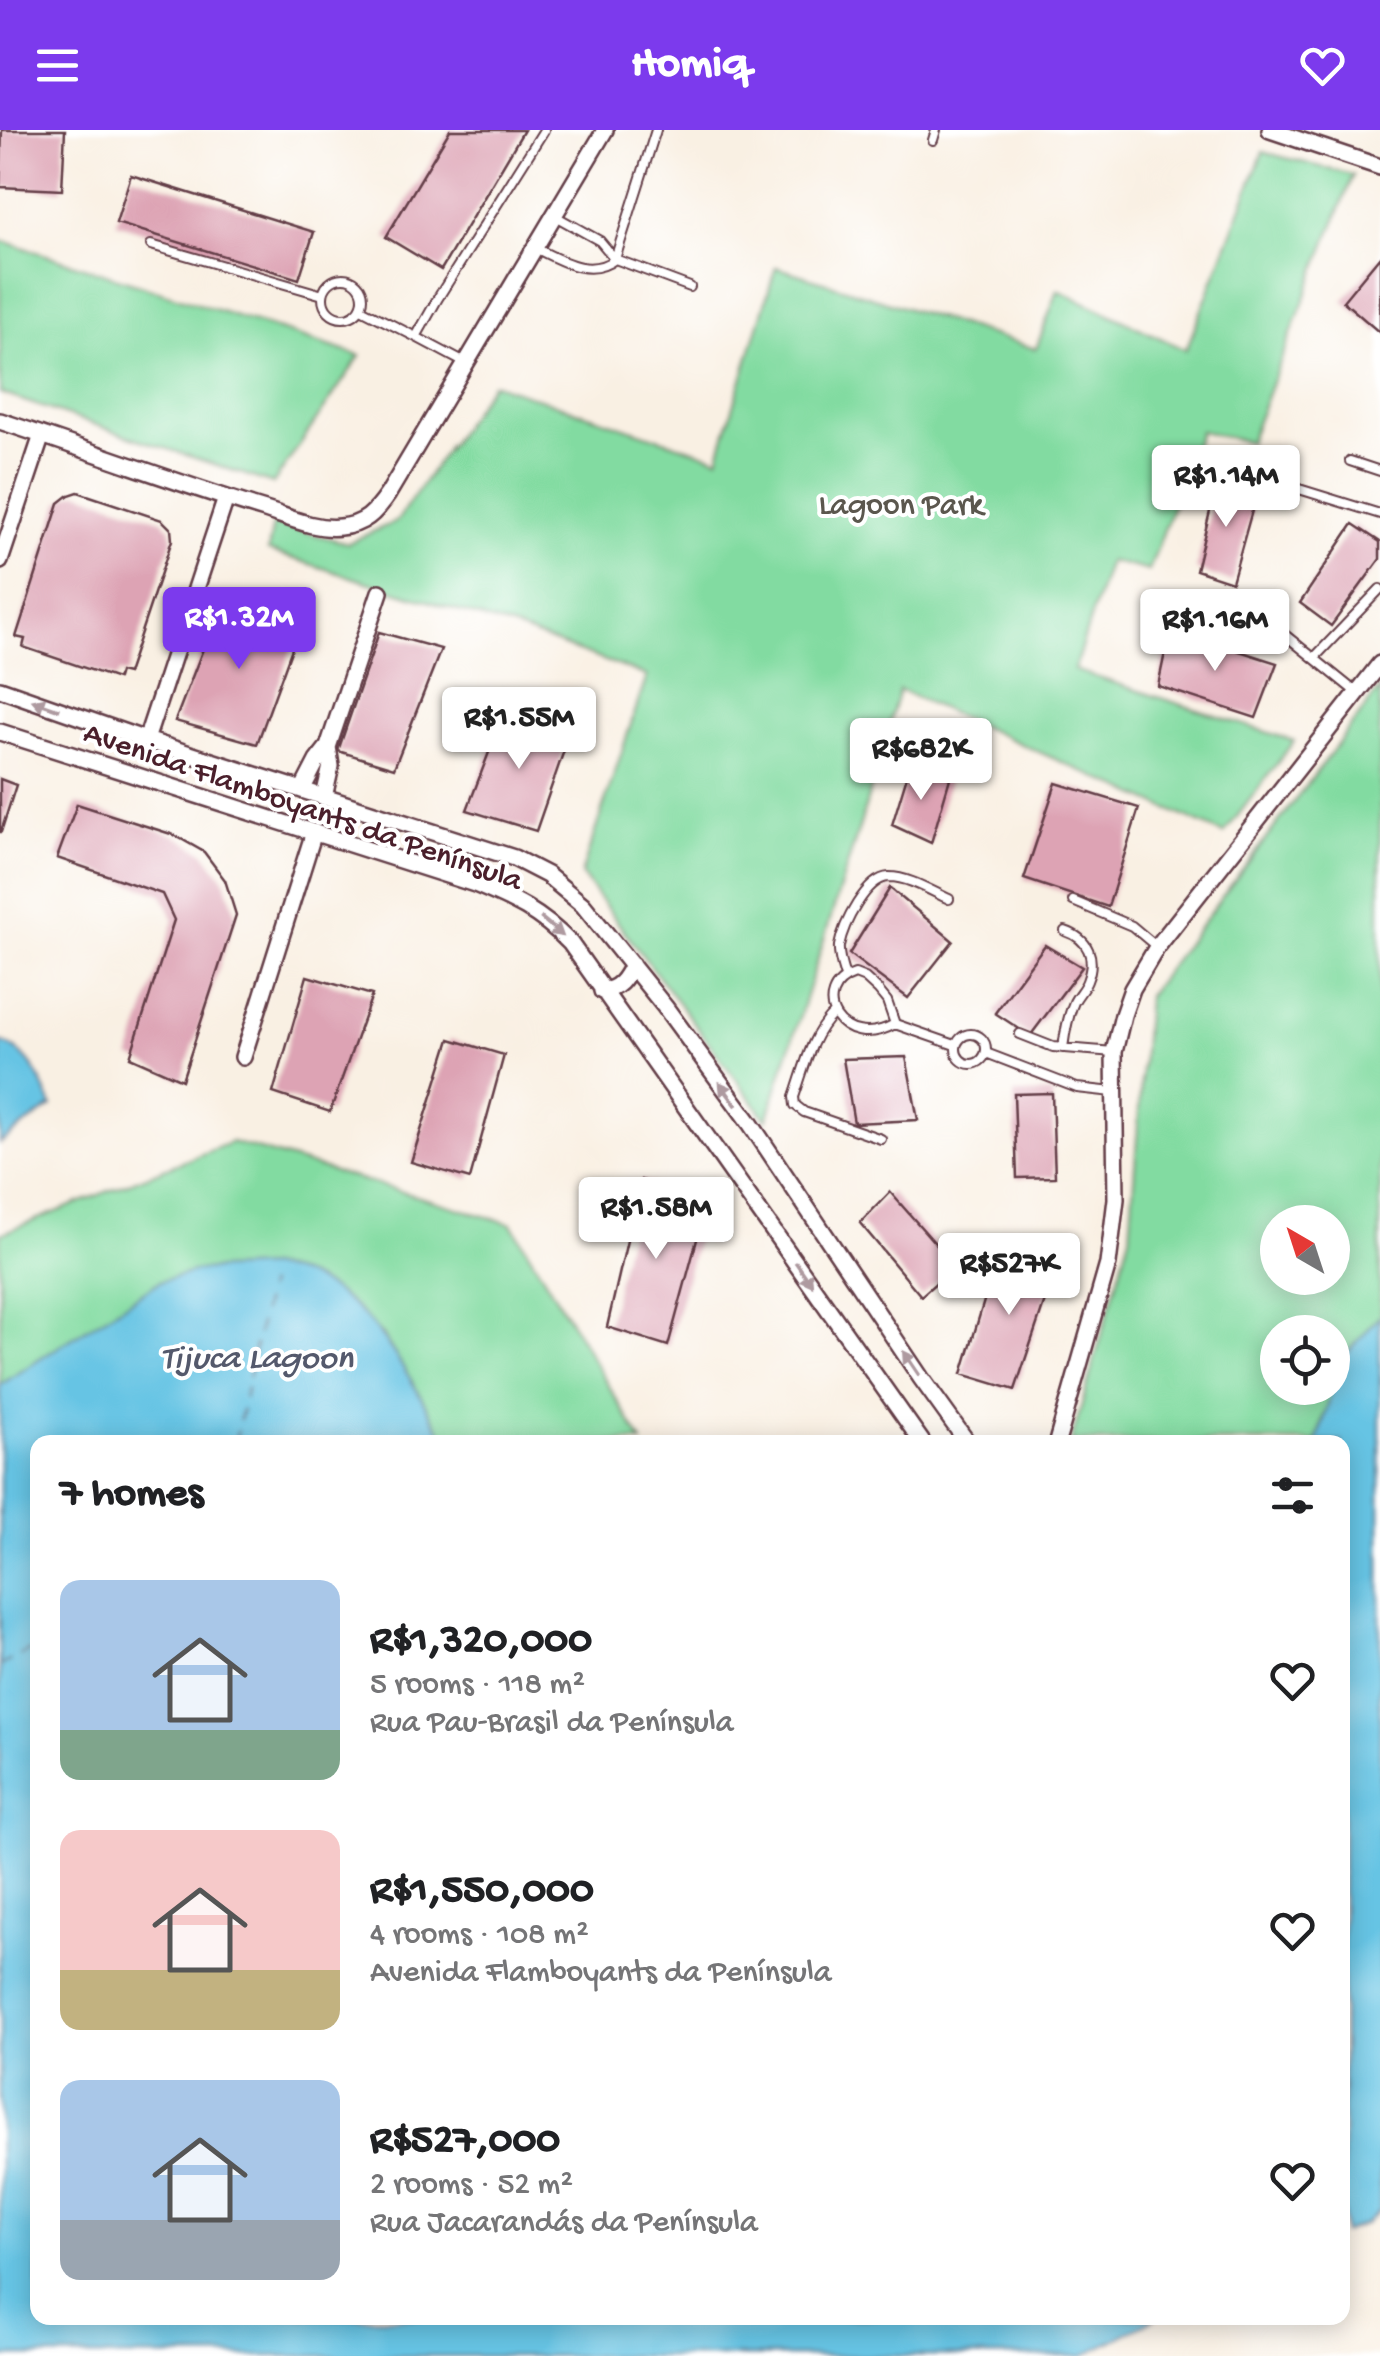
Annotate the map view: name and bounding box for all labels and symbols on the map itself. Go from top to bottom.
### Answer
pin: R$1.14M [1134,445,1318,530]
park label: Lagoon Park [819,488,986,526]
pin: R$1.32M [147,587,331,672]
pin: R$1.16M [1123,589,1307,674]
pin: R$1.55M [427,687,611,772]
one-way arrow [30,697,60,712]
street label: Avenida Flamboyants da Península [78,716,528,902]
pin: R$682K [840,718,1002,803]
one-way arrow [539,916,564,937]
one-way arrow [719,1081,739,1107]
pin: R$1.58M [564,1177,748,1262]
north arrow [1260,1205,1350,1295]
pin: R$527K [928,1233,1090,1318]
one-way arrow [794,1261,813,1288]
water label: Tijuca Lagoon [161,1340,354,1381]
one-way arrow [901,1350,921,1377]

